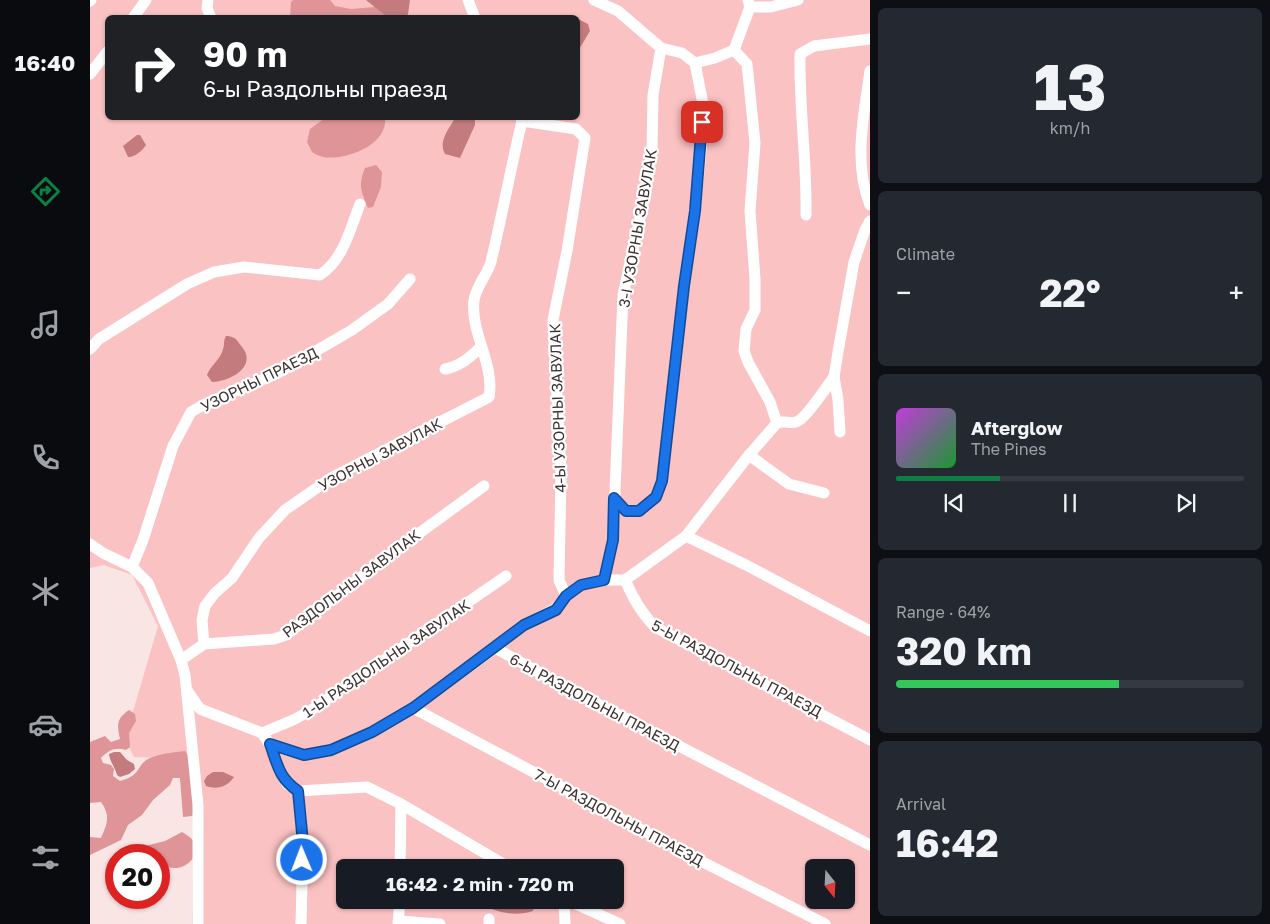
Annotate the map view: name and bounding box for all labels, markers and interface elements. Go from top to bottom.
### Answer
text: 90 m [203,33,287,75]
icon: right [120,35,185,100]
text: 13 [1033,46,1107,124]
text: 16:40 [15,49,75,76]
text: 6-ы Раздольны праезд [203,75,447,102]
pin [681,101,723,143]
icon: arrive [688,108,716,136]
text: km/h [1050,118,1090,138]
street label: 3-І УЗОРНЫ ЗАВУЛАК [614,147,660,309]
icon: directions [28,174,63,209]
text: Climate [896,244,955,264]
text: 22° [1039,270,1101,315]
text: − [896,276,911,309]
text: + [1229,276,1244,309]
icon: music [28,307,63,342]
street label: 4-Ы УЗОРНЫ ЗАВУЛАК [545,322,569,493]
street label: УЗОРНЫ ПРАЕЗД [198,343,321,415]
street label: УЗОРНЫ ЗАВУЛАК [315,413,445,494]
text: Afterglow [971,416,1062,439]
text: The Pines [971,439,1046,459]
icon: phone [28,440,63,475]
icon: previous [940,489,968,517]
icon: pause [1056,489,1084,517]
icon: next [1172,489,1200,517]
street label: РАЗДОЛЬНЫ ЗАВУЛАК [278,525,424,641]
icon: climate [28,574,63,609]
street label: 1-Ы РАЗДОЛЬНЫ ЗАВУЛАК [299,595,474,721]
text: Range · 64% [896,602,990,622]
street label: 5-Ы РАЗДОЛЬНЫ ПРАЕЗД [649,615,825,721]
text: 320 km [896,628,1032,673]
street label: 6-Ы РАЗДОЛЬНЫ ПРАЕЗД [507,649,683,755]
icon: car [28,707,63,742]
street label: 7-Ы РАЗДОЛЬНЫ ПРАЕЗД [531,765,707,869]
text: Arrival [896,794,946,814]
text: 16:42 [896,820,999,865]
position arrow [275,833,327,885]
icon: filters [28,840,63,875]
speed limit sign: 20 [105,844,170,909]
north arrow [805,859,855,909]
map controls [805,859,855,909]
text: 16:42 · 2 min · 720 m [386,872,574,895]

